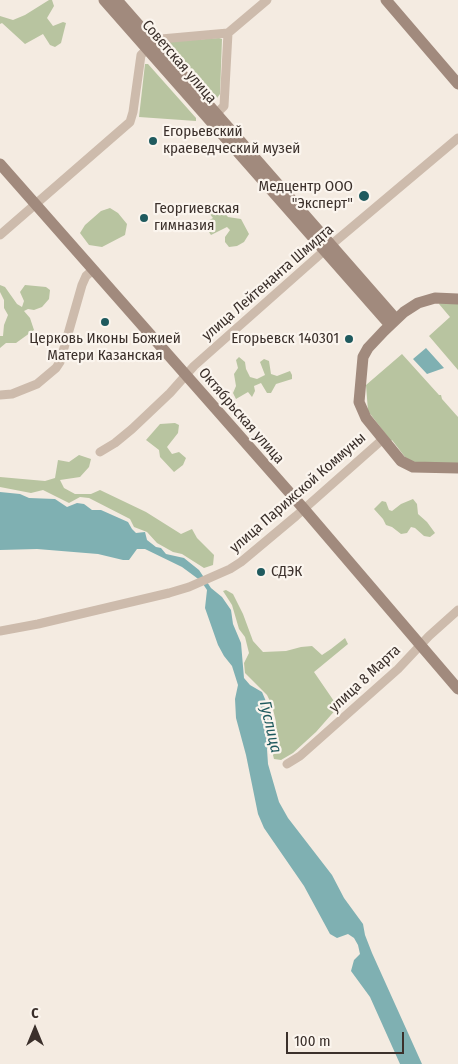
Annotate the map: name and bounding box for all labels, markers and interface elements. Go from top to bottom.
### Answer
street label: Советская улица [138,17,220,107]
place label: Егорьевский краеведческий музей [163,123,300,158]
marker: Егорьевский краеведческий музей [147,135,159,147]
place label: Медцентр ООО "Эксперт" [258,178,353,213]
marker: Медцентр ООО "Эксперт" [357,189,371,203]
place label: Георгиевская гимназия [154,200,239,235]
marker: Георгиевская гимназия [138,212,150,224]
street label: улица Лейтенанта Шмидта [199,221,337,345]
marker: Церковь Иконы Божией Матери Казанская [99,316,111,328]
place label: Церковь Иконы Божией Матери Казанская [29,330,181,365]
place label: Егорьевск 140301 [231,330,339,348]
marker: Егорьевск 140301 [343,333,355,345]
street label: Октябрьская улица [194,364,288,468]
street label: улица Парижской Коммуны [226,429,370,557]
place label: СДЭК [271,563,302,581]
marker: СДЭК [255,566,267,578]
street label: улица 8 Марта [326,641,404,717]
water label: Гуслица [255,699,285,755]
north arrow [10,1004,60,1054]
text: С [31,1005,39,1022]
scale bar [288,1022,406,1054]
text: 100 m [294,1032,331,1050]

